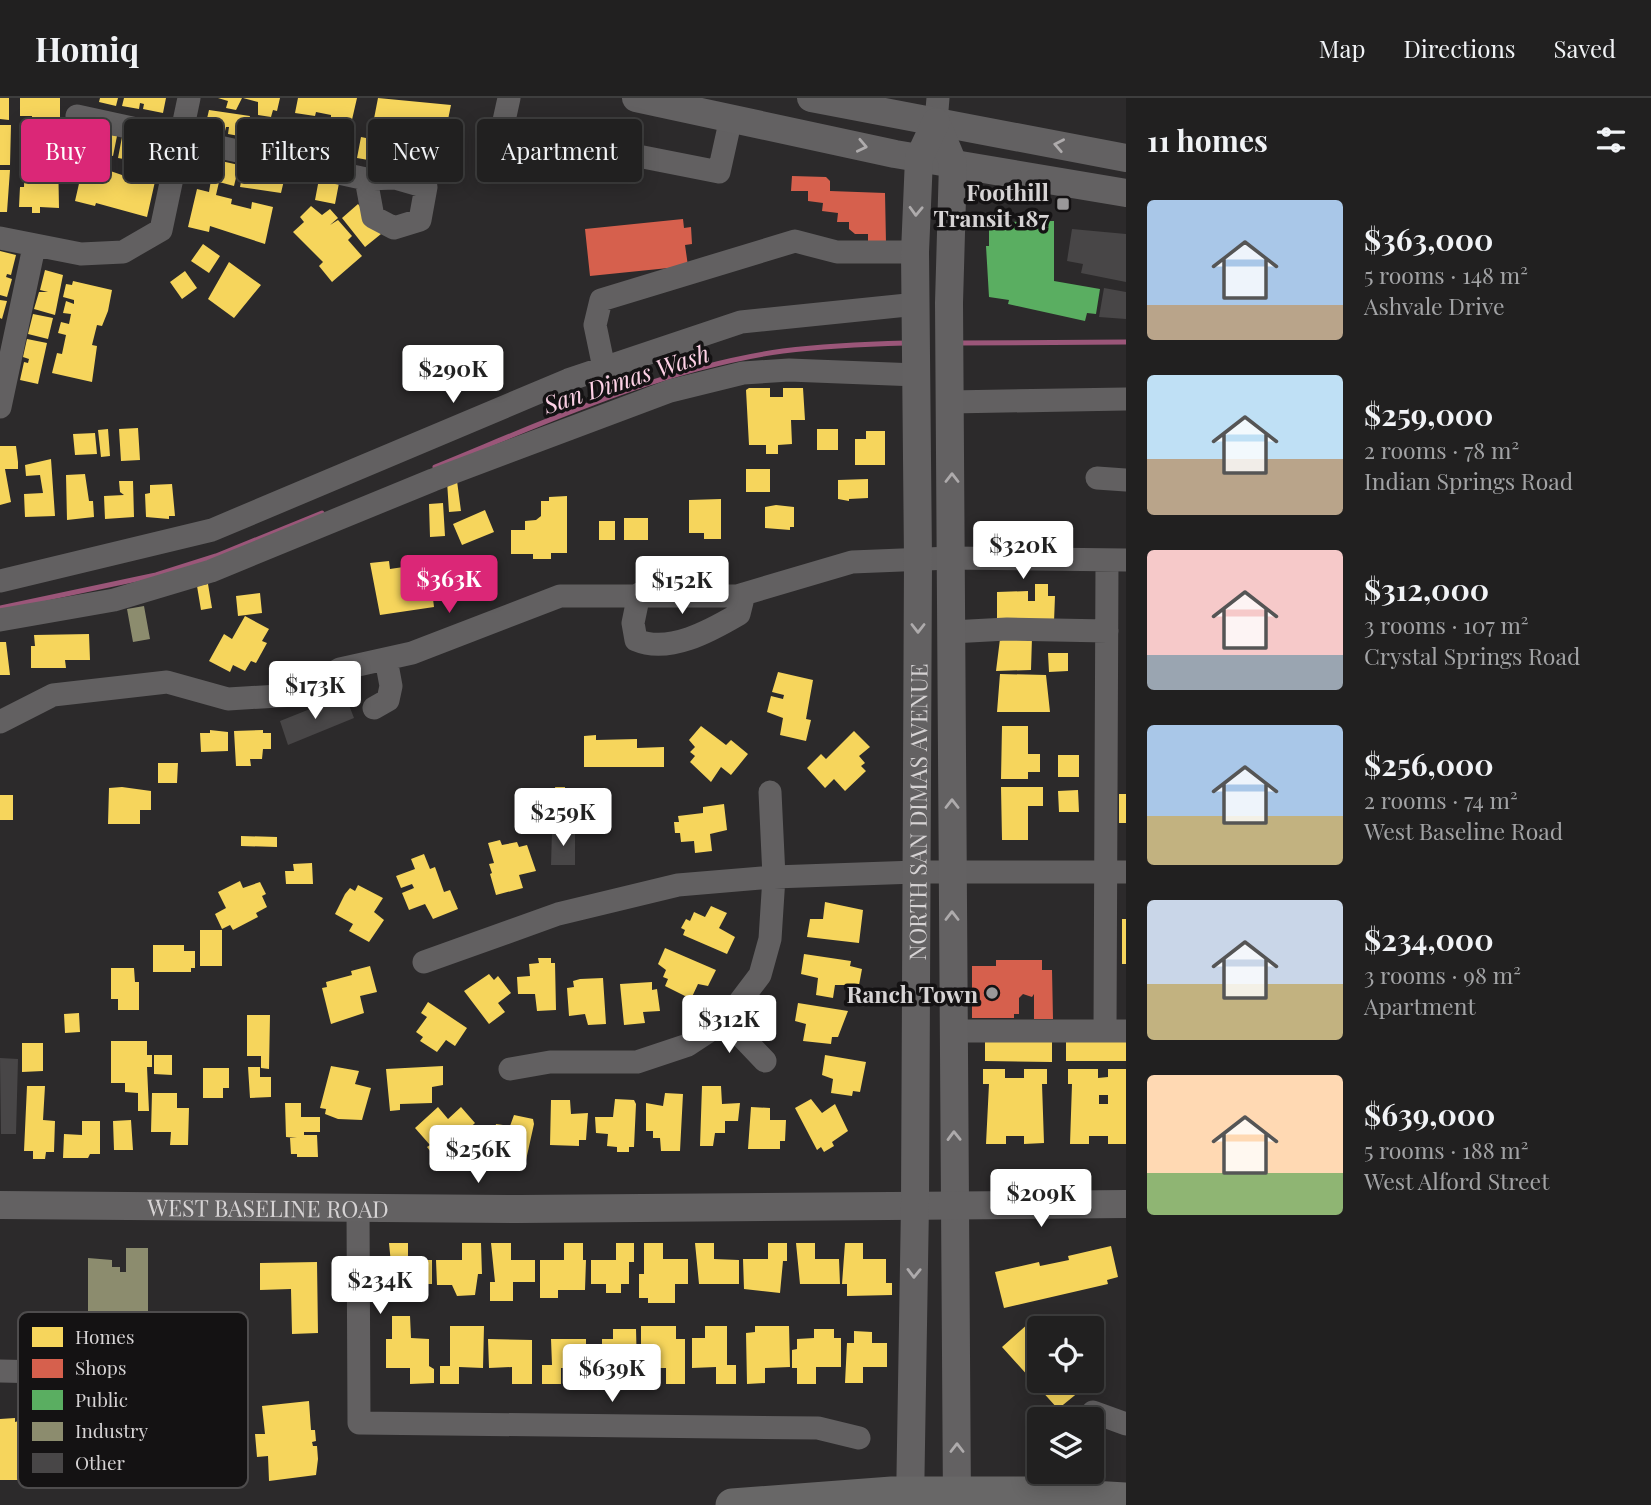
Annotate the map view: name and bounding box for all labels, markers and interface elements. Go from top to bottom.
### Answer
text: Homiq [35,26,139,70]
text: Map [1319,32,1365,64]
text: Directions [1403,32,1516,64]
text: Saved [1554,32,1616,64]
chip: Buy [21,119,110,182]
chip: Rent [124,119,223,182]
chip: Filters [237,119,354,182]
chip: New [368,119,463,182]
chip: Apartment [477,119,642,182]
text: 11 homes [1147,120,1268,160]
icon: filters [1592,121,1630,159]
one-way arrow [856,138,868,153]
one-way arrow [1053,138,1065,153]
place label: Foothill Transit 187 [934,176,1050,233]
marker: Foothill Transit 187 [1055,196,1071,212]
one-way arrow [909,205,924,216]
text: $363,000 [1364,219,1493,259]
icon: home [1203,228,1287,312]
text: 5 rooms · 148 m² [1364,259,1528,290]
text: Ashvale Drive [1364,290,1505,321]
water label: San Dimas Wash [538,336,713,420]
pin: $290K [404,345,502,405]
text: $290K [418,352,488,383]
text: $259,000 [1364,394,1493,434]
icon: home [1203,403,1287,487]
text: 2 rooms · 78 m² [1364,434,1519,465]
text: Indian Springs Road [1364,465,1573,496]
one-way arrow [944,473,960,483]
pin: $320K [974,522,1072,581]
text: $320K [989,528,1057,559]
pin: $363K [400,556,498,615]
pin: $152K [633,556,731,616]
text: $363K [417,562,481,593]
text: $152K [652,563,712,594]
text: $312,000 [1364,569,1489,609]
icon: home [1203,578,1287,662]
text: 3 rooms · 107 m² [1364,609,1529,640]
one-way arrow [910,623,925,634]
text: Crystal Springs Road [1364,640,1580,671]
pin: $173K [266,662,364,721]
street label: NORTH SAN DIMAS AVENUE [901,663,933,961]
text: $173K [285,668,345,699]
text: $256,000 [1364,744,1494,784]
icon: home [1203,753,1287,837]
text: 2 rooms · 74 m² [1364,784,1518,815]
pin: $259K [514,788,612,848]
text: $259K [531,795,595,826]
one-way arrow [944,798,960,809]
text: West Baseline Road [1364,815,1563,846]
one-way arrow [944,910,960,921]
text: $234,000 [1364,919,1494,959]
icon: home [1203,928,1287,1012]
text: 3 rooms · 98 m² [1364,959,1521,990]
place label: Ranch Town [846,978,978,1009]
marker: Ranch Town [984,985,1000,1001]
text: Apartment [1364,990,1476,1021]
pin: $312K [680,996,778,1055]
text: $312K [698,1002,760,1033]
text: $639,000 [1364,1094,1495,1134]
icon: home [1203,1103,1287,1187]
pin: $256K [429,1126,527,1185]
one-way arrow [946,1130,962,1141]
text: $256K [445,1132,511,1163]
text: 5 rooms · 188 m² [1364,1134,1529,1165]
text: West Alford Street [1364,1165,1549,1196]
pin: $209K [992,1170,1090,1229]
text: $209K [1006,1176,1076,1207]
street label: WEST BASELINE ROAD [146,1191,389,1223]
pin: $234K [331,1256,429,1316]
text: $234K [347,1263,413,1294]
one-way arrow [906,1268,922,1279]
legend [18,1312,248,1488]
map controls [1027,1316,1104,1484]
button: locate [1027,1316,1104,1393]
text: Homes [75,1323,134,1349]
pin: $639K [563,1344,661,1404]
text: $639K [579,1351,645,1382]
text: Shops [75,1354,126,1380]
text: Public [75,1386,128,1412]
button: layers [1027,1407,1104,1484]
text: Industry [75,1417,149,1443]
one-way arrow [949,1442,965,1453]
text: Other [75,1449,126,1475]

